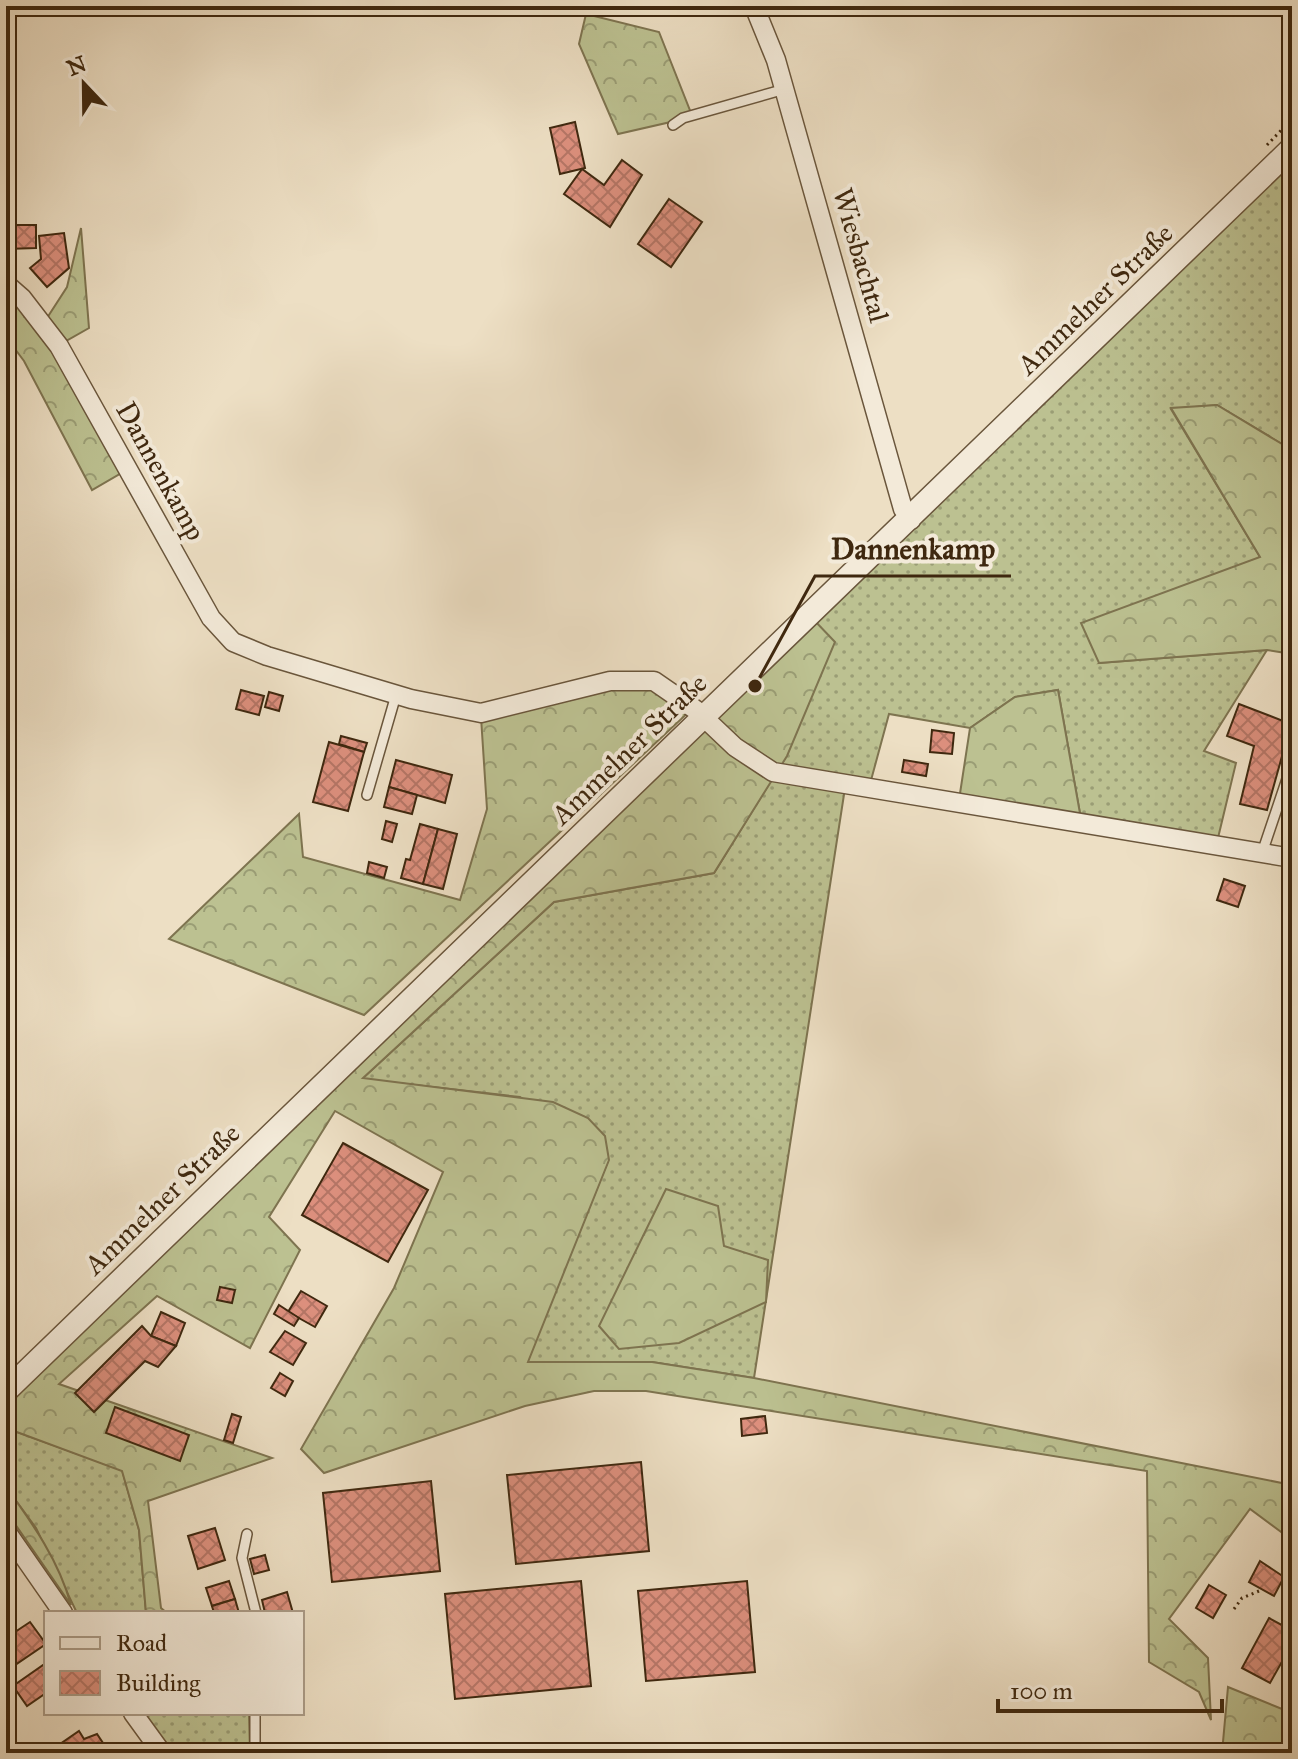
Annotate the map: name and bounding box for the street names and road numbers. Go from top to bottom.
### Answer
street label: Wiesbachtal [825,184,897,327]
street label: Ammelner Straße [1009,216,1180,383]
street label: Dannenkamp [109,395,213,547]
street label: Ammelner Straße [543,666,714,833]
street label: Ammelner Straße [76,1116,247,1283]

